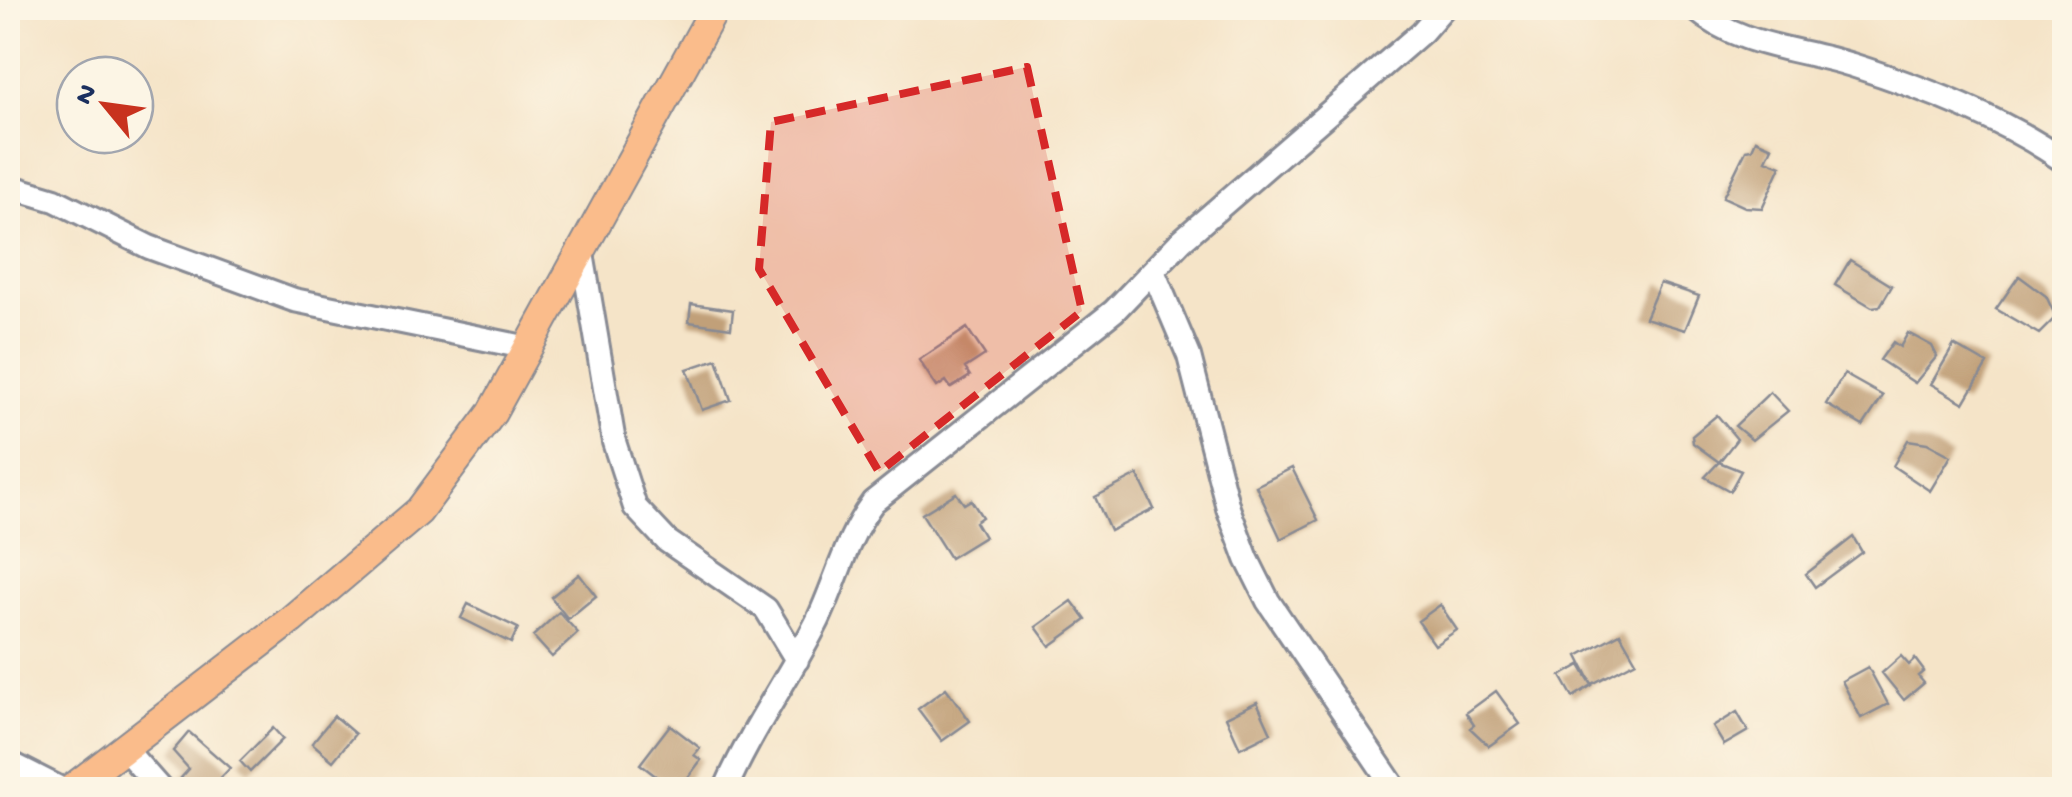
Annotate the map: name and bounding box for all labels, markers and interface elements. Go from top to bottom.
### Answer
north arrow [55,55,155,155]
text: N [68,79,106,111]

